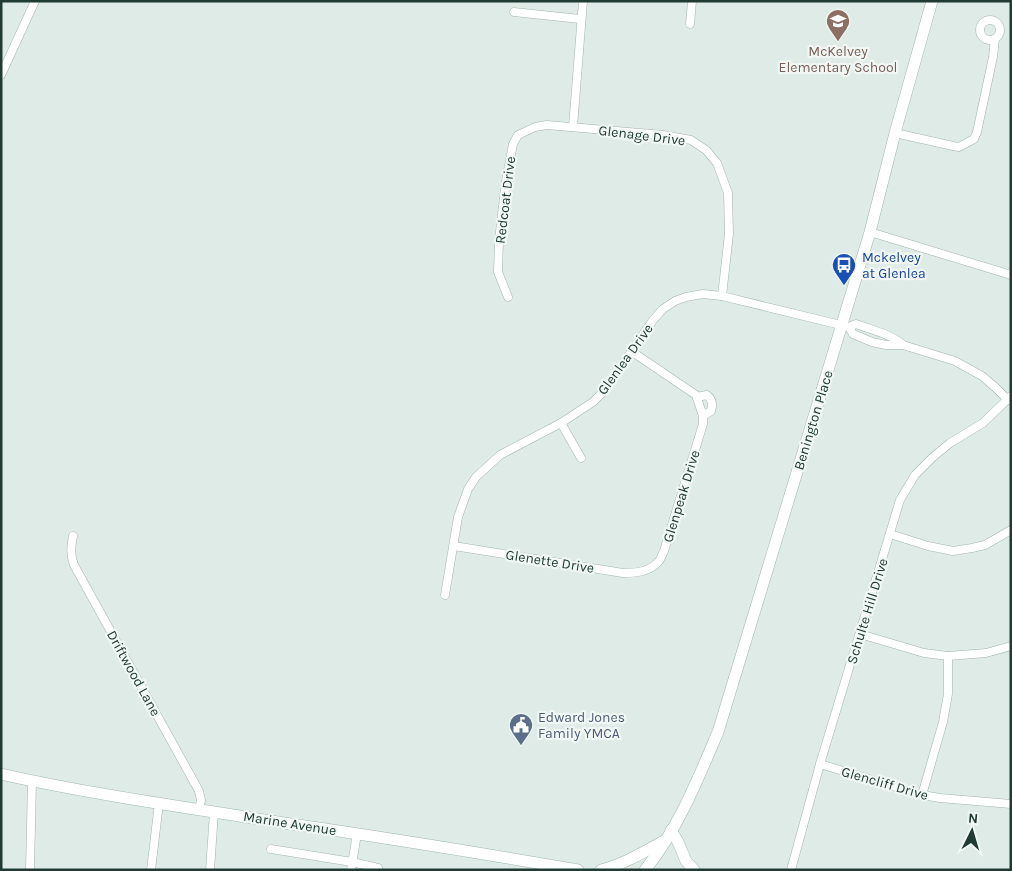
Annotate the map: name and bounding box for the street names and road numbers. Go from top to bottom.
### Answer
street label: Glenage Drive [598,122,686,149]
street label: Redcoat Drive [492,155,519,245]
street label: Glenlea Drive [594,321,657,398]
street label: Benington Place [790,368,837,472]
street label: Glenpeak Drive [659,448,704,544]
street label: Glenette Drive [504,546,595,577]
street label: Schulte Hill Drive [843,556,892,666]
street label: Driftwood Lane [103,627,164,719]
street label: Glencliff Drive [839,763,930,804]
street label: Marine Avenue [242,808,338,839]

